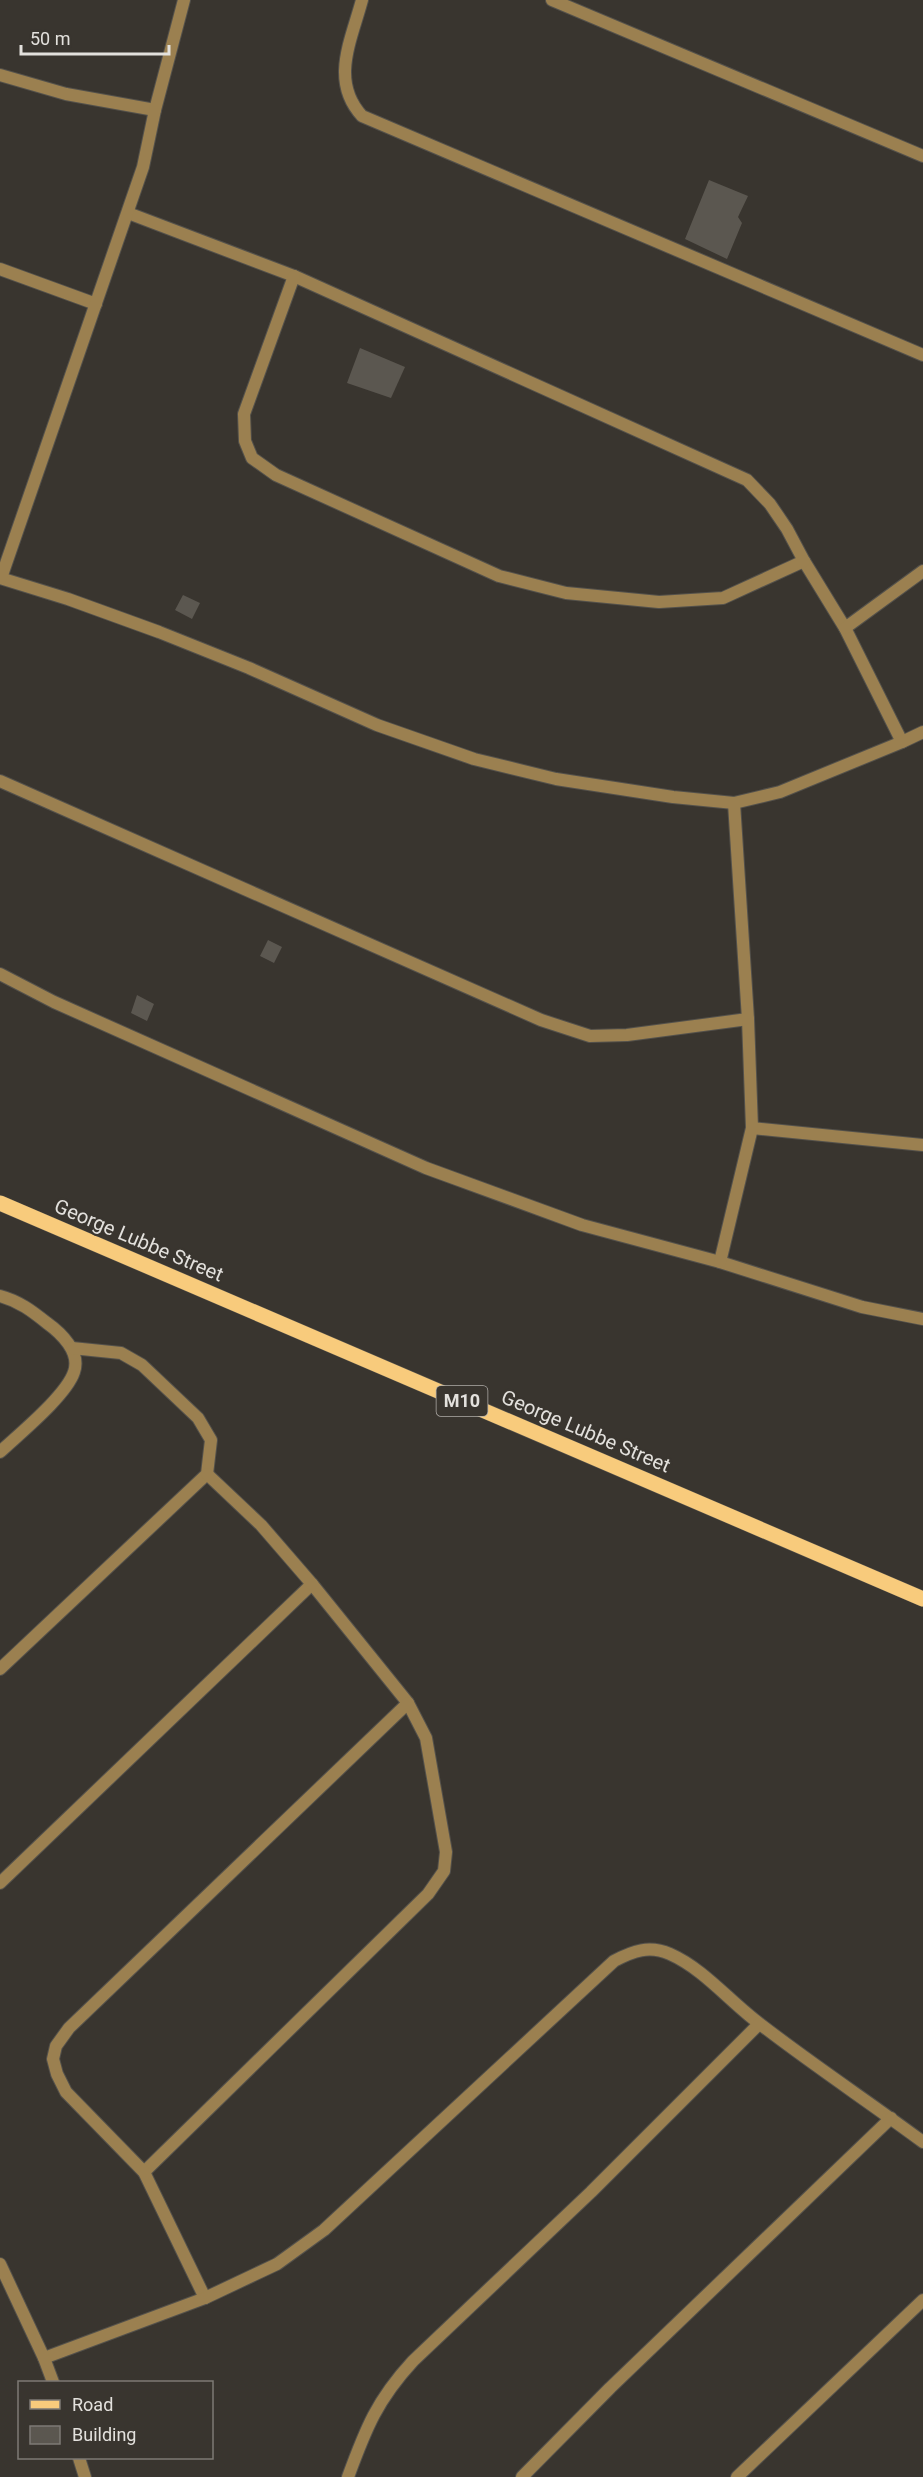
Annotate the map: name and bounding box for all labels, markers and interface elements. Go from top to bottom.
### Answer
scale bar [21,18,170,56]
text: 50 m [30,28,70,49]
street label: George Lubbe Street [51,1194,227,1286]
street label: George Lubbe Street [498,1385,674,1477]
road number: M10 [436,1386,488,1416]
legend [18,2381,213,2459]
text: Road [72,2394,113,2415]
text: Building [72,2424,136,2445]

